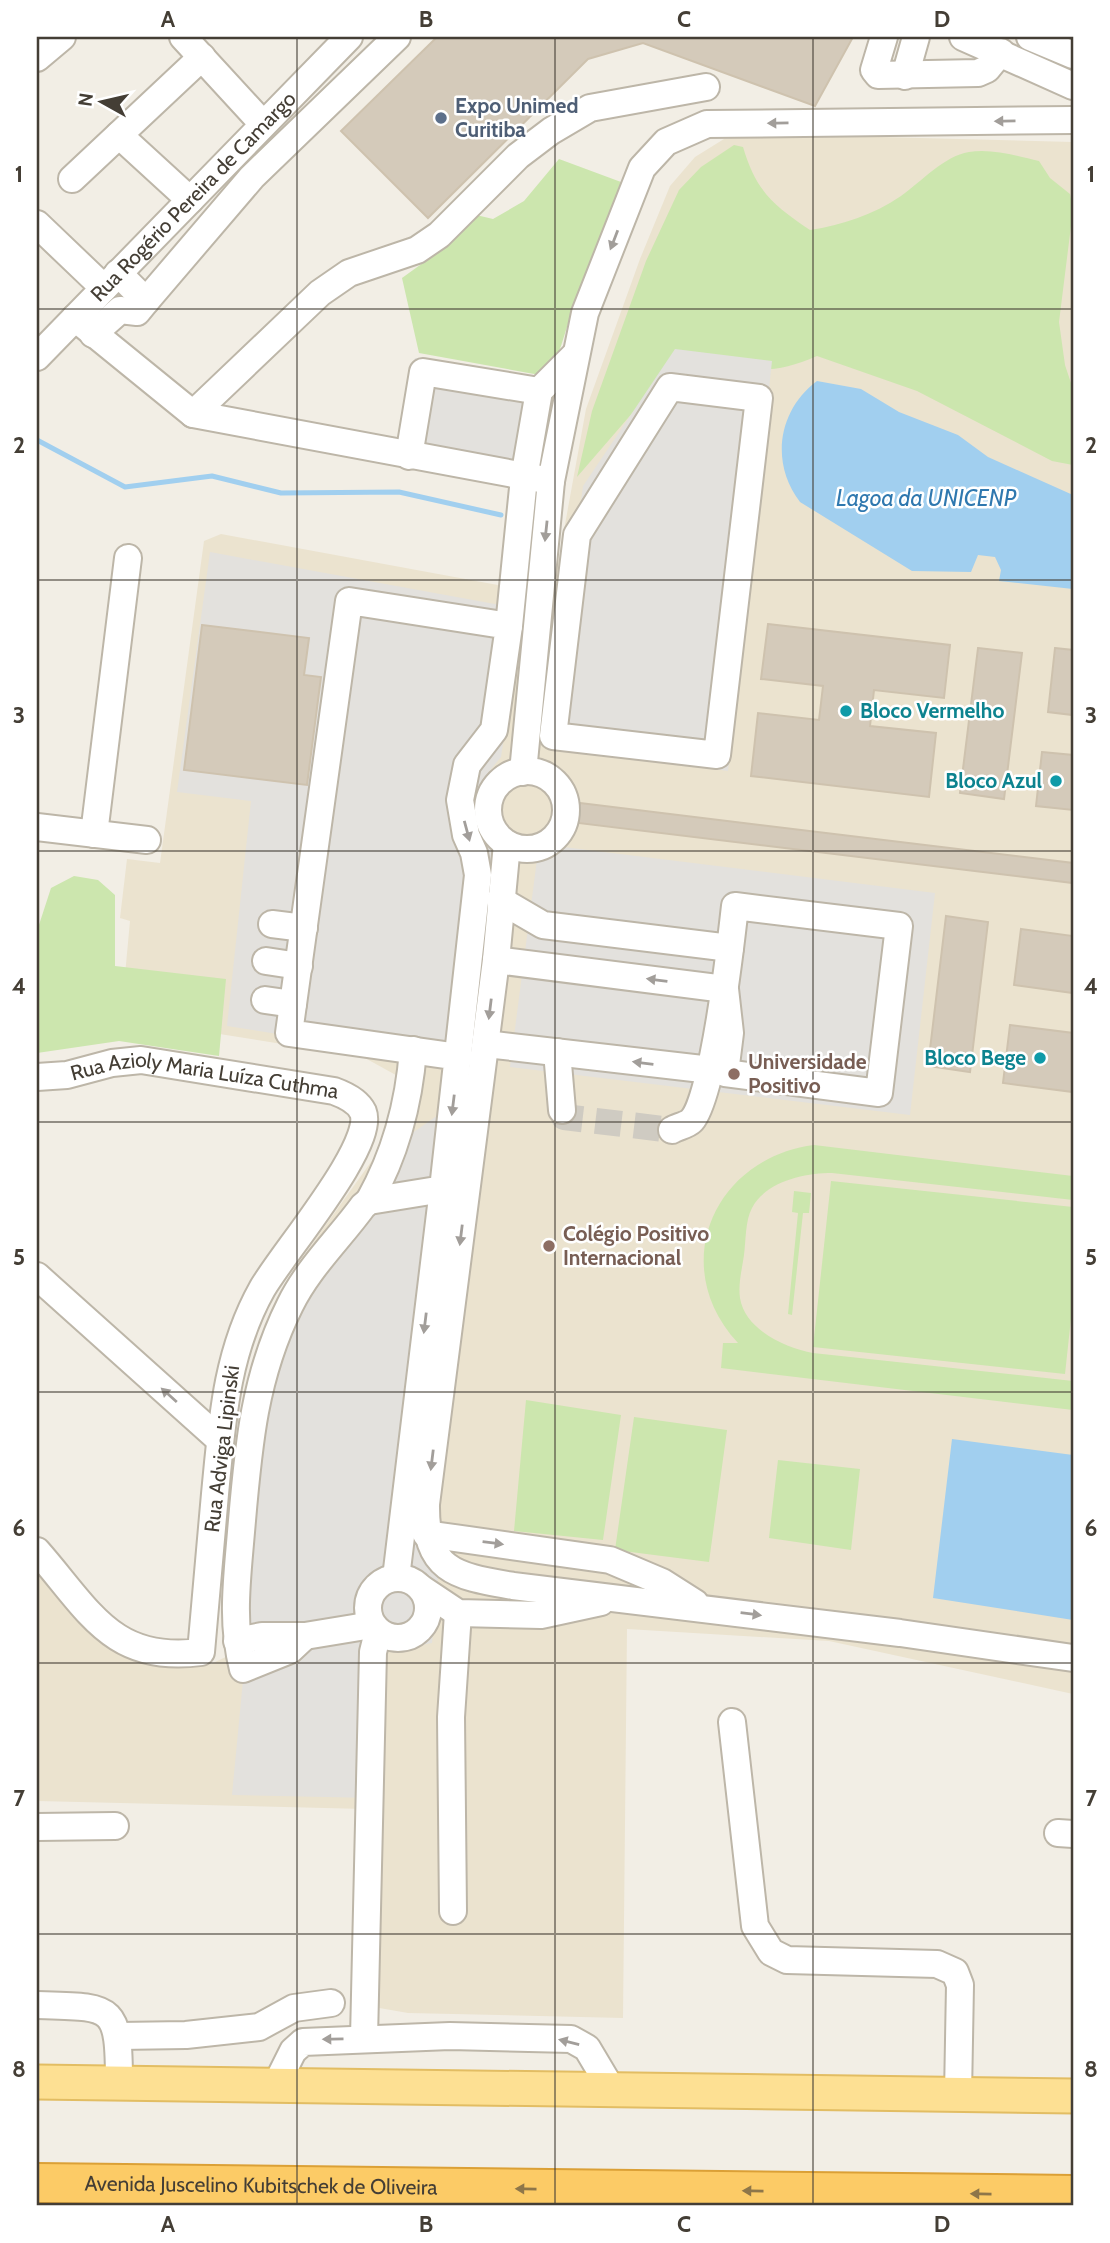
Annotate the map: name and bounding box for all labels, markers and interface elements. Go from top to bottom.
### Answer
text: A [161,5,176,33]
text: B [419,5,433,33]
text: C [677,5,691,33]
text: D [934,5,950,33]
north arrow [66,66,136,136]
street label: Rua Rogério Pereira de Camargo [85,86,301,306]
text: N [73,91,98,108]
place label: Expo Unimed Curitiba [455,93,578,142]
marker: Expo Unimed Curitiba [433,110,449,126]
one-way arrow [994,115,1016,127]
one-way arrow [766,117,788,129]
text: 1 [15,160,23,188]
text: 1 [1087,160,1095,188]
one-way arrow [609,229,620,250]
text: 2 [13,431,25,459]
text: 2 [1085,431,1097,459]
water label: Lagoa da UNICENP [836,484,1017,512]
one-way arrow [540,520,551,542]
place label: Bloco Vermelho [860,698,1004,723]
text: 3 [13,701,25,729]
text: 3 [1085,701,1097,729]
marker: Bloco Vermelho [838,703,854,719]
place label: Bloco Azul [945,768,1042,793]
marker: Bloco Azul [1048,773,1064,789]
one-way arrow [462,821,472,842]
text: 4 [12,972,26,1000]
text: 4 [1084,972,1098,1000]
one-way arrow [646,975,668,986]
one-way arrow [485,998,496,1020]
place label: Bloco Bege [924,1045,1026,1070]
street label: Rua Azioly Maria Luíza Cuthma [68,1046,340,1104]
place label: Universidade Positivo [748,1049,867,1098]
marker: Bloco Bege [1032,1050,1048,1066]
one-way arrow [632,1057,654,1068]
marker: Universidade Positivo [726,1066,742,1082]
one-way arrow [448,1094,459,1116]
place label: Colégio Positivo Internacional [563,1221,709,1270]
one-way arrow [455,1224,466,1246]
marker: Colégio Positivo Internacional [541,1238,557,1254]
text: 5 [13,1243,25,1271]
text: 5 [1085,1243,1097,1271]
one-way arrow [420,1313,431,1335]
street label: Rua Adviga Lipinski [199,1364,244,1534]
one-way arrow [160,1387,178,1403]
one-way arrow [426,1449,437,1471]
text: 6 [13,1514,25,1542]
text: 6 [1085,1514,1097,1542]
one-way arrow [482,1538,504,1549]
one-way arrow [740,1609,762,1620]
text: 7 [13,1784,25,1812]
text: 7 [1085,1784,1097,1812]
one-way arrow [322,2033,344,2045]
one-way arrow [557,2036,579,2047]
text: 8 [12,2055,26,2083]
text: 8 [1084,2055,1098,2083]
street label: Avenida Juscelino Kubitschek de Oliveira [84,2171,438,2200]
one-way arrow [514,2183,536,2195]
one-way arrow [742,2185,764,2197]
one-way arrow [969,2188,991,2200]
text: A [161,2210,176,2238]
text: B [419,2210,433,2238]
text: C [677,2210,691,2238]
text: D [934,2210,950,2238]

